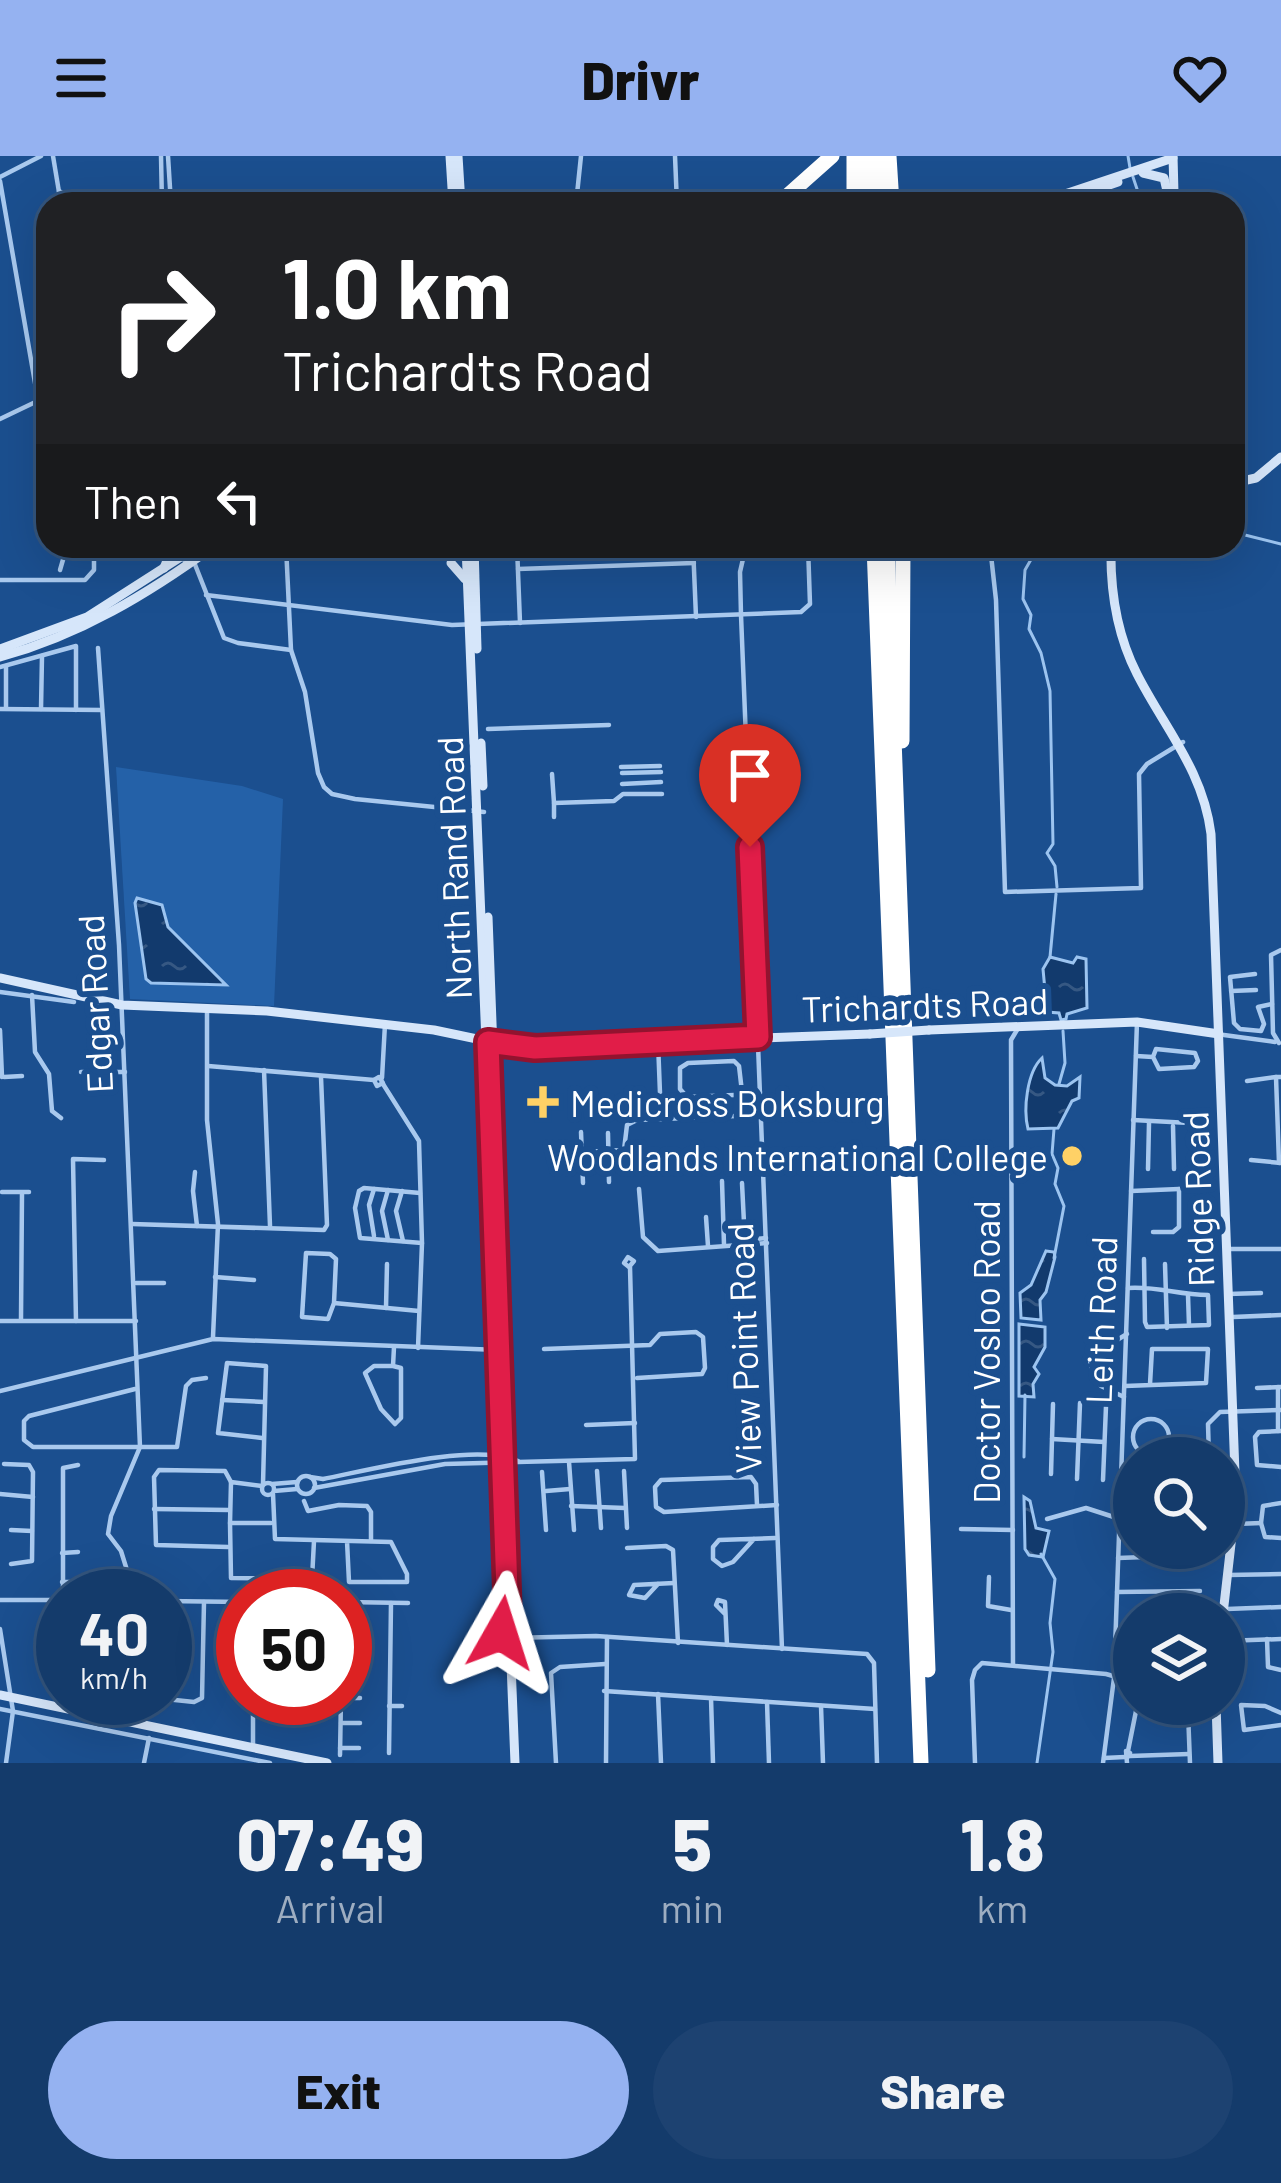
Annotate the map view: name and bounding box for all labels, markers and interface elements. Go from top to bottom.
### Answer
icon: menu [48,45,114,111]
icon: heart [1167,45,1233,111]
text: Drivr [581,46,700,111]
text: 1.0 km [282,235,512,336]
icon: right [84,240,240,396]
text: Trichardts Road [282,337,653,402]
icon: left [206,468,272,534]
text: Then [84,474,182,528]
pin [699,724,801,847]
street label: North Rand Road [427,736,479,1000]
icon: arrive [717,742,783,808]
street label: Edgar Road [68,913,120,1095]
street label: Trichardts Road [801,978,1049,1030]
place label: Medicross Boksburg [570,1081,885,1124]
marker: Medicross Boksburg [527,1086,559,1118]
street label: Ridge Road [1172,1110,1222,1288]
place label: Woodlands International College [547,1135,1048,1178]
marker: Woodlands International College [1059,1143,1085,1169]
street label: Doctor Vosloo Road [964,1200,1007,1504]
street label: View Point Road [717,1222,769,1474]
street label: Leith Road [1076,1235,1124,1405]
map controls [1113,1437,1245,1725]
button: search [1113,1437,1245,1569]
speed limit sign: 50 [216,1569,372,1725]
position arrow [438,1570,564,1696]
button: layers [1113,1593,1245,1725]
text: 40 [79,1596,149,1668]
text: km/h [80,1659,148,1695]
text: 07:49 [236,1799,424,1885]
text: 5 [672,1799,712,1885]
text: 1.8 [960,1799,1045,1885]
text: Arrival [276,1884,385,1931]
text: min [661,1884,724,1931]
text: km [976,1884,1028,1931]
button: Exit [48,2021,629,2159]
button: Share [653,2021,1233,2159]

